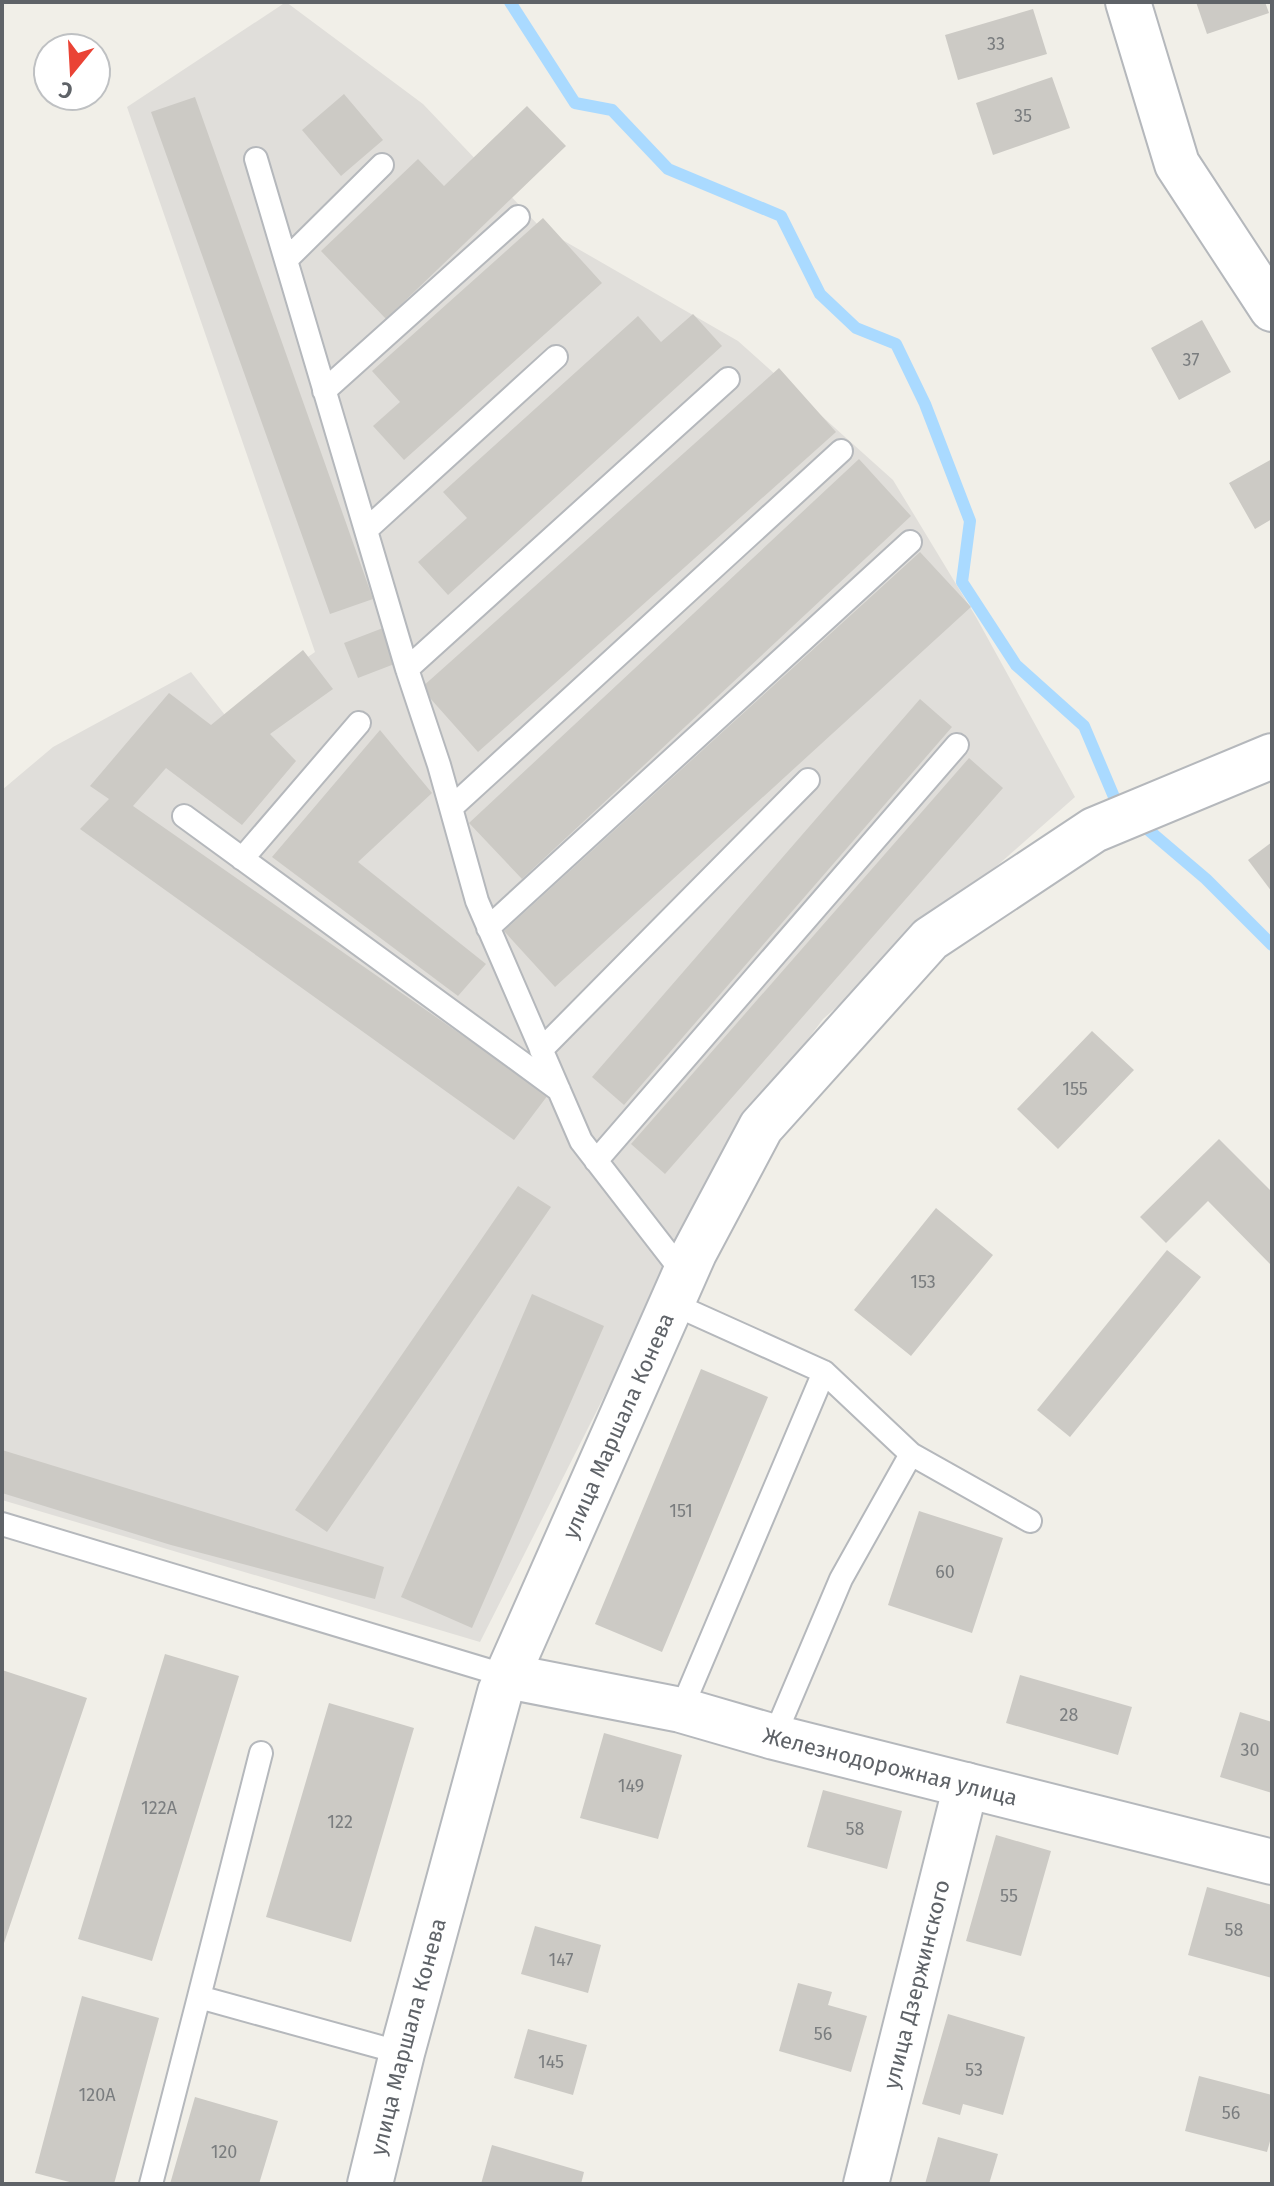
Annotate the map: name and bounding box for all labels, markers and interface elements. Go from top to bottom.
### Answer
north arrow [32,32,112,112]
house number: 33 [987,33,1005,55]
text: С [55,76,76,105]
house number: 35 [1014,105,1032,127]
house number: 37 [1183,349,1199,371]
house number: 155 [1062,1078,1088,1100]
house number: 153 [910,1271,936,1293]
street label: улица Маршала Конева [556,1309,680,1543]
house number: 151 [669,1500,693,1522]
house number: 60 [935,1561,955,1583]
house number: 28 [1060,1704,1078,1726]
street label: Железнодорожная улица [760,1722,1020,1812]
house number: 30 [1240,1739,1260,1761]
house number: 149 [618,1775,644,1797]
house number: 122А [141,1797,178,1819]
house number: 122 [327,1811,353,1833]
house number: 58 [846,1818,865,1840]
street label: улица Дзержинского [877,1877,956,2092]
house number: 55 [1000,1885,1018,1907]
street label: улица Маршала Конева [364,1915,452,2158]
house number: 58 [1225,1919,1244,1941]
house number: 147 [549,1949,573,1971]
house number: 56 [814,2023,832,2045]
house number: 145 [538,2051,564,2073]
house number: 53 [965,2059,983,2081]
house number: 120А [78,2084,116,2106]
house number: 56 [1222,2102,1240,2124]
house number: 120 [211,2141,237,2163]

